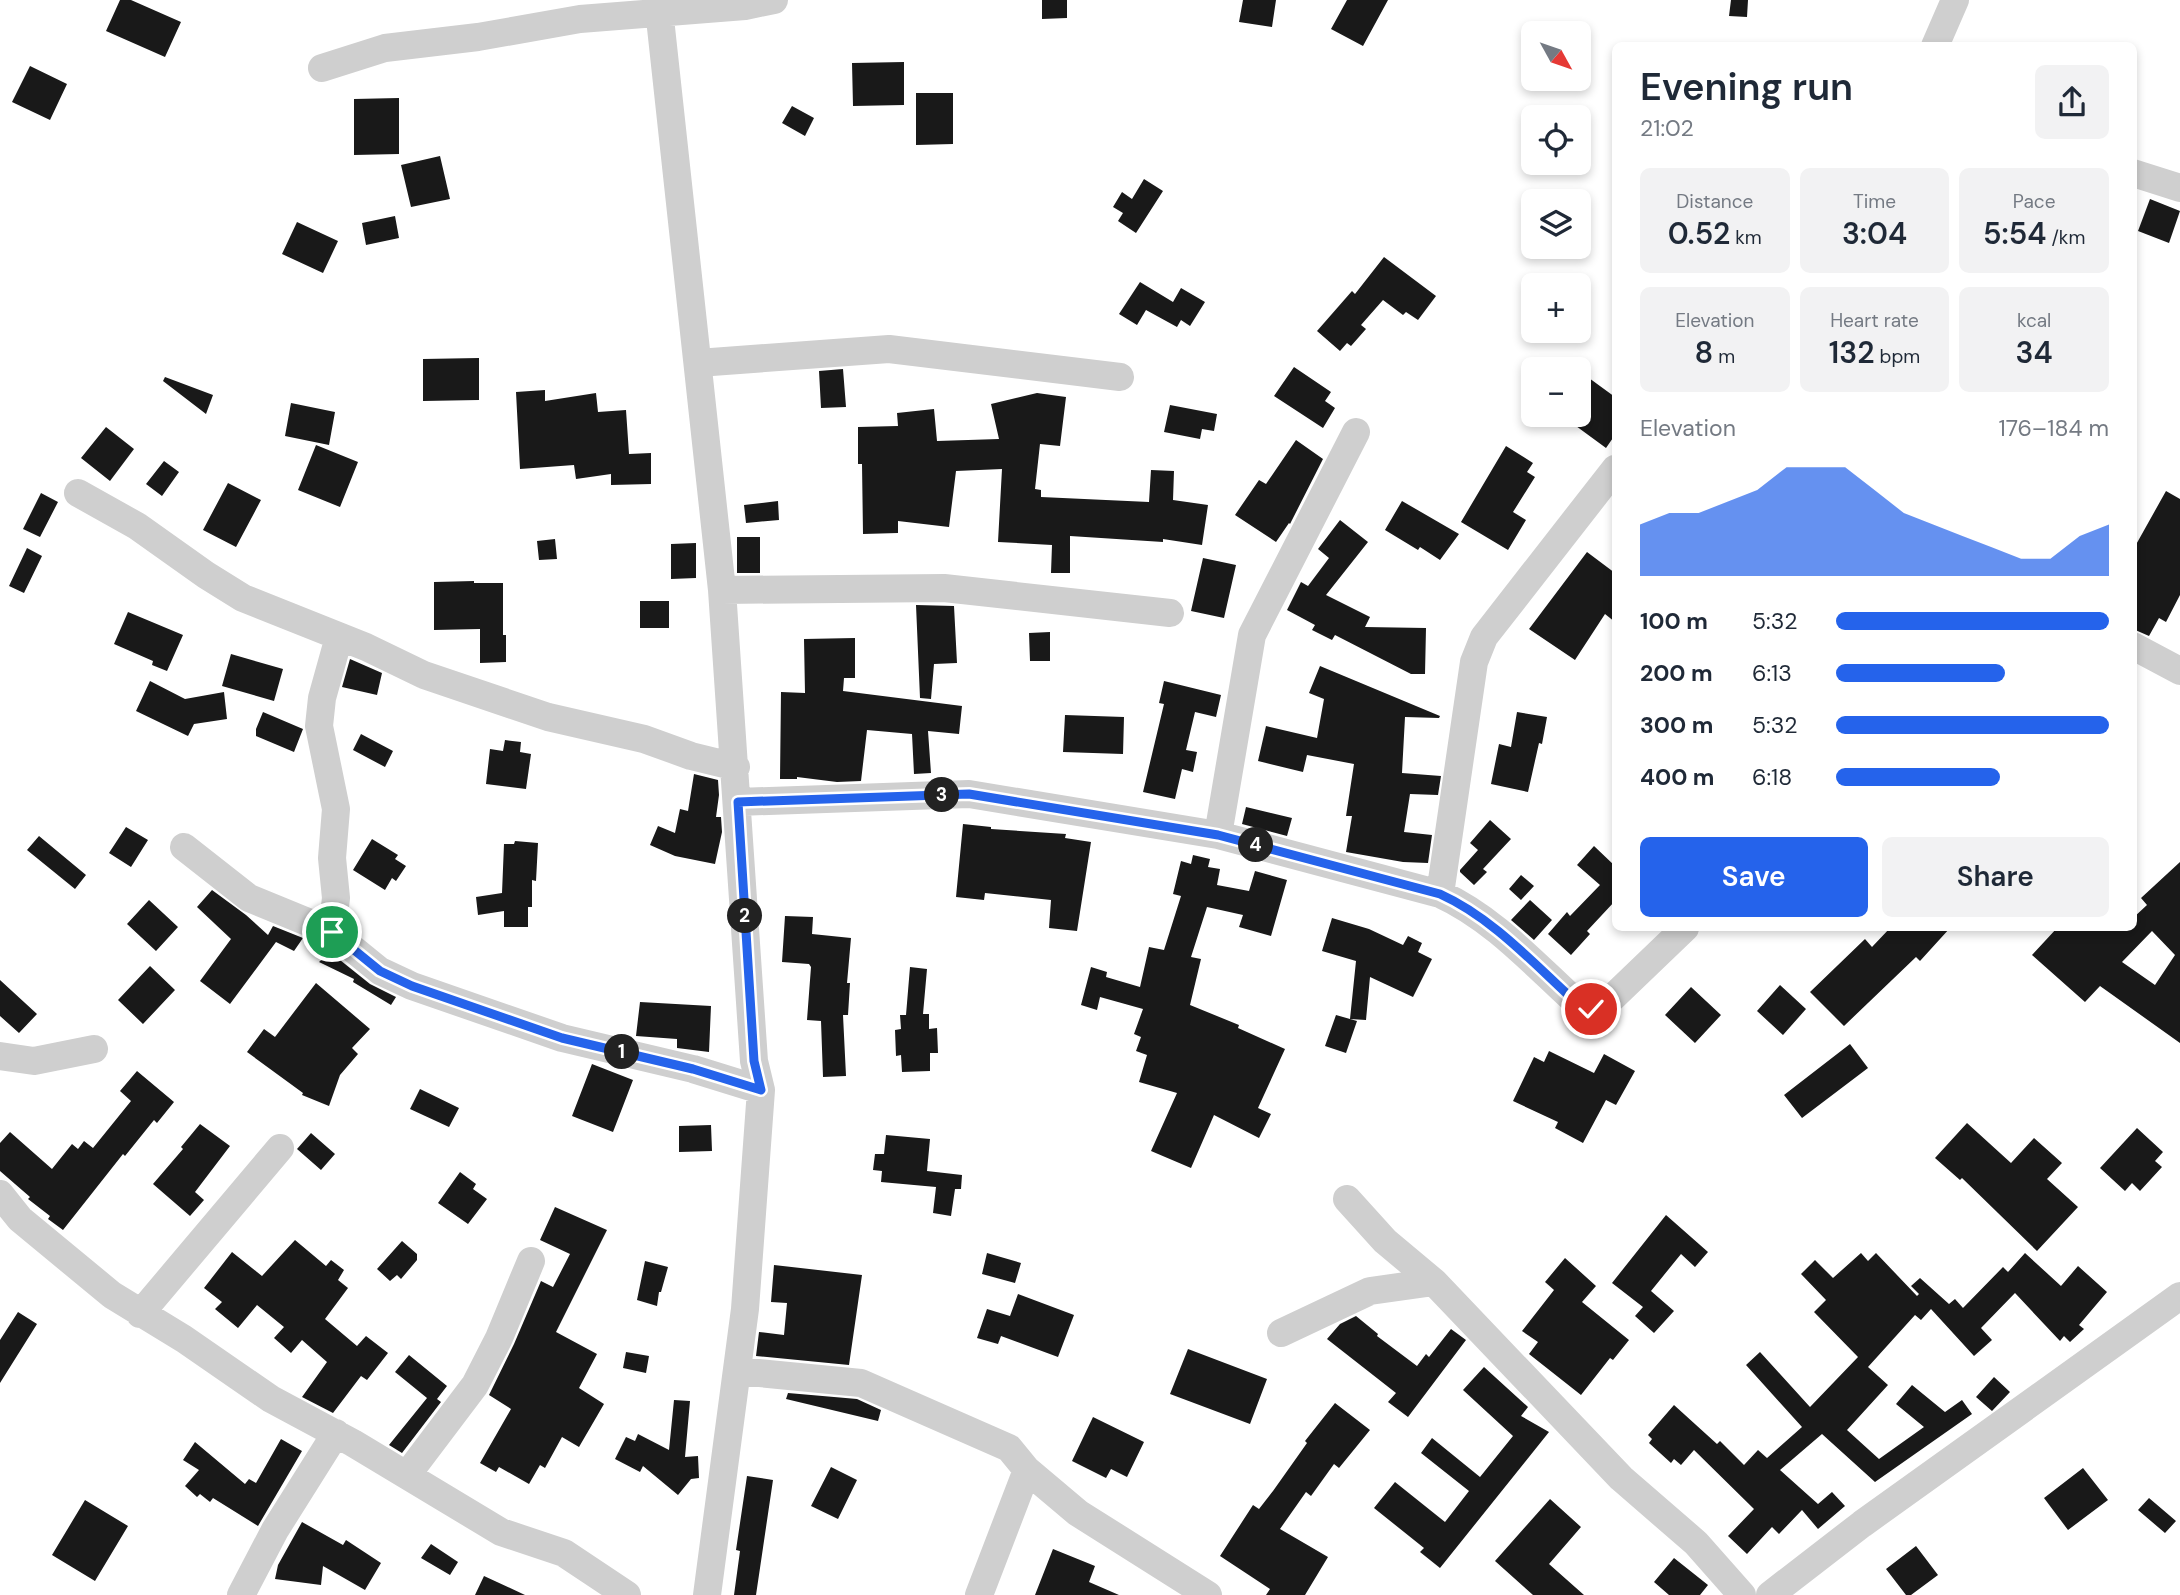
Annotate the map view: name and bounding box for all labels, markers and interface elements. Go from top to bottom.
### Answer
north arrow [1521,21,1591,91]
map controls [1521,21,1591,427]
text: Evening run [1640,62,1853,112]
button: share [2035,65,2109,139]
button: locate [1521,105,1591,175]
text: 21:02 [1640,113,1694,143]
button: layers [1521,189,1591,259]
text: Distance [1676,189,1753,214]
text: Time [1853,189,1896,214]
text: Pace [2013,189,2055,214]
text: 0.52 [1668,214,1730,253]
text: 3:04 [1842,214,1907,253]
text: 5:54 [1983,214,2046,253]
text: km [1730,225,1762,250]
text: /km [2046,225,2085,250]
button: + [1521,273,1591,343]
text: Elevation [1675,308,1754,333]
text: Heart rate [1830,308,1919,333]
text: kcal [2017,308,2051,333]
text: 8 [1694,333,1713,372]
text: 132 [1829,333,1874,372]
text: 34 [2016,333,2053,372]
text: m [1713,344,1735,369]
text: bpm [1874,344,1920,369]
button: − [1521,357,1591,427]
text: Elevation [1640,413,1736,443]
text: 176–184 m [1999,413,2109,443]
text: 100 m [1640,606,1708,636]
text: 5:32 [1752,606,1798,636]
text: 200 m [1640,658,1713,688]
text: 6:13 [1752,658,1792,688]
text: 300 m [1640,710,1713,740]
text: 5:32 [1752,710,1798,740]
text: 400 m [1640,762,1714,792]
text: 6:18 [1752,762,1792,792]
pin: 3 [925,778,960,812]
text: 3 [936,782,947,807]
pin: 4 [1238,828,1274,862]
text: 4 [1249,832,1262,857]
button: Save [1640,837,1868,917]
button: Share [1882,837,2109,917]
pin: 2 [728,898,762,934]
pin [302,902,362,962]
text: 2 [739,903,750,928]
icon: arrive [313,913,351,951]
pin [1561,979,1621,1039]
icon: check [1572,990,1610,1028]
pin: 1 [604,1034,640,1070]
text: 1 [618,1039,625,1064]

